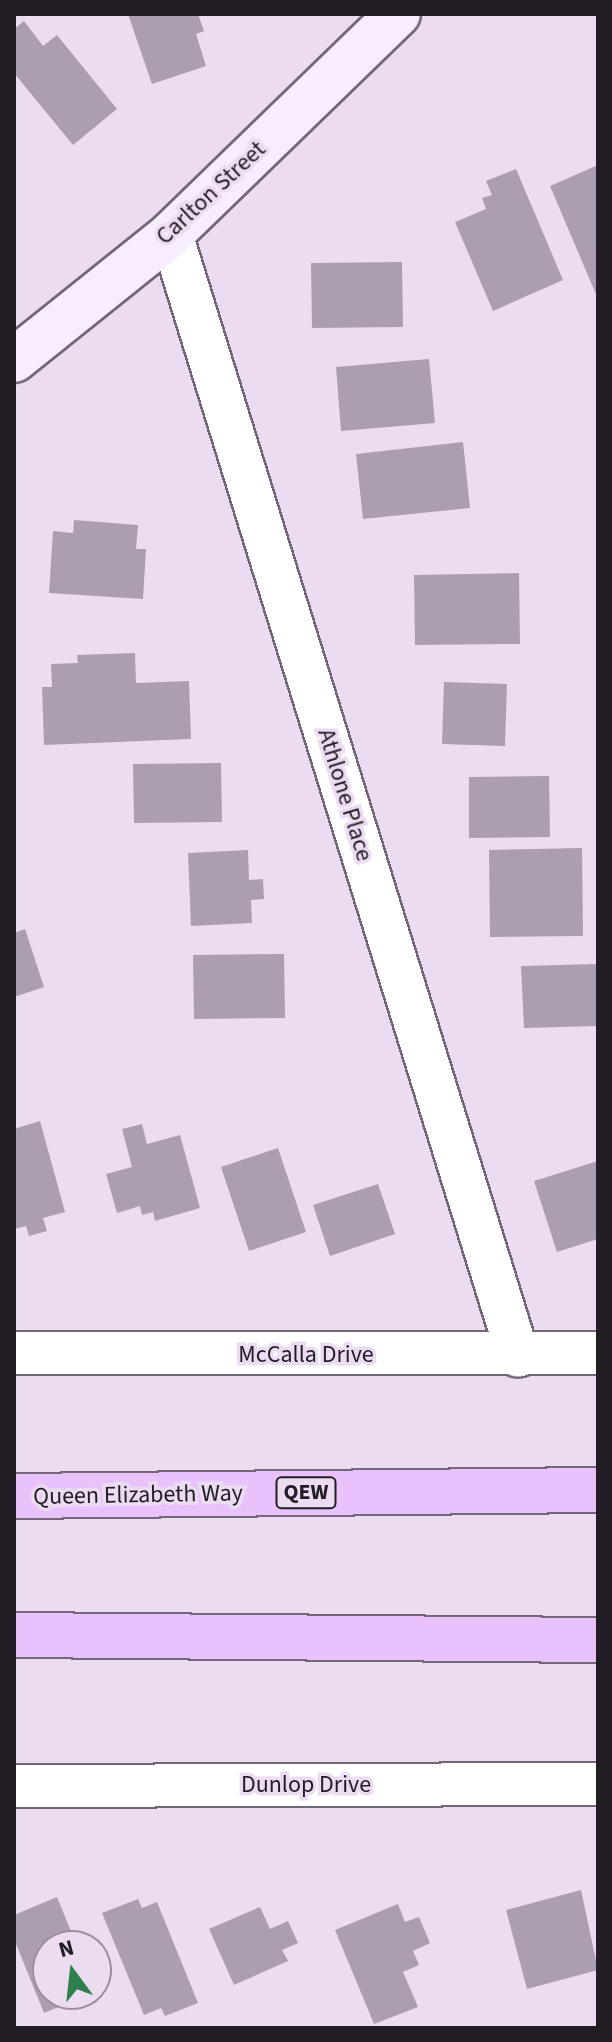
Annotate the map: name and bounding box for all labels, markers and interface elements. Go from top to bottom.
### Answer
street label: Carlton Street [150,135,272,251]
street label: Athlone Place [311,725,379,865]
street label: McCalla Drive [238,1341,374,1369]
road number: QEW [274,1475,338,1511]
street label: Queen Elizabeth Way [33,1479,243,1511]
street label: Dunlop Drive [241,1771,371,1799]
north arrow [32,1930,112,2010]
text: N [55,1931,78,1966]

